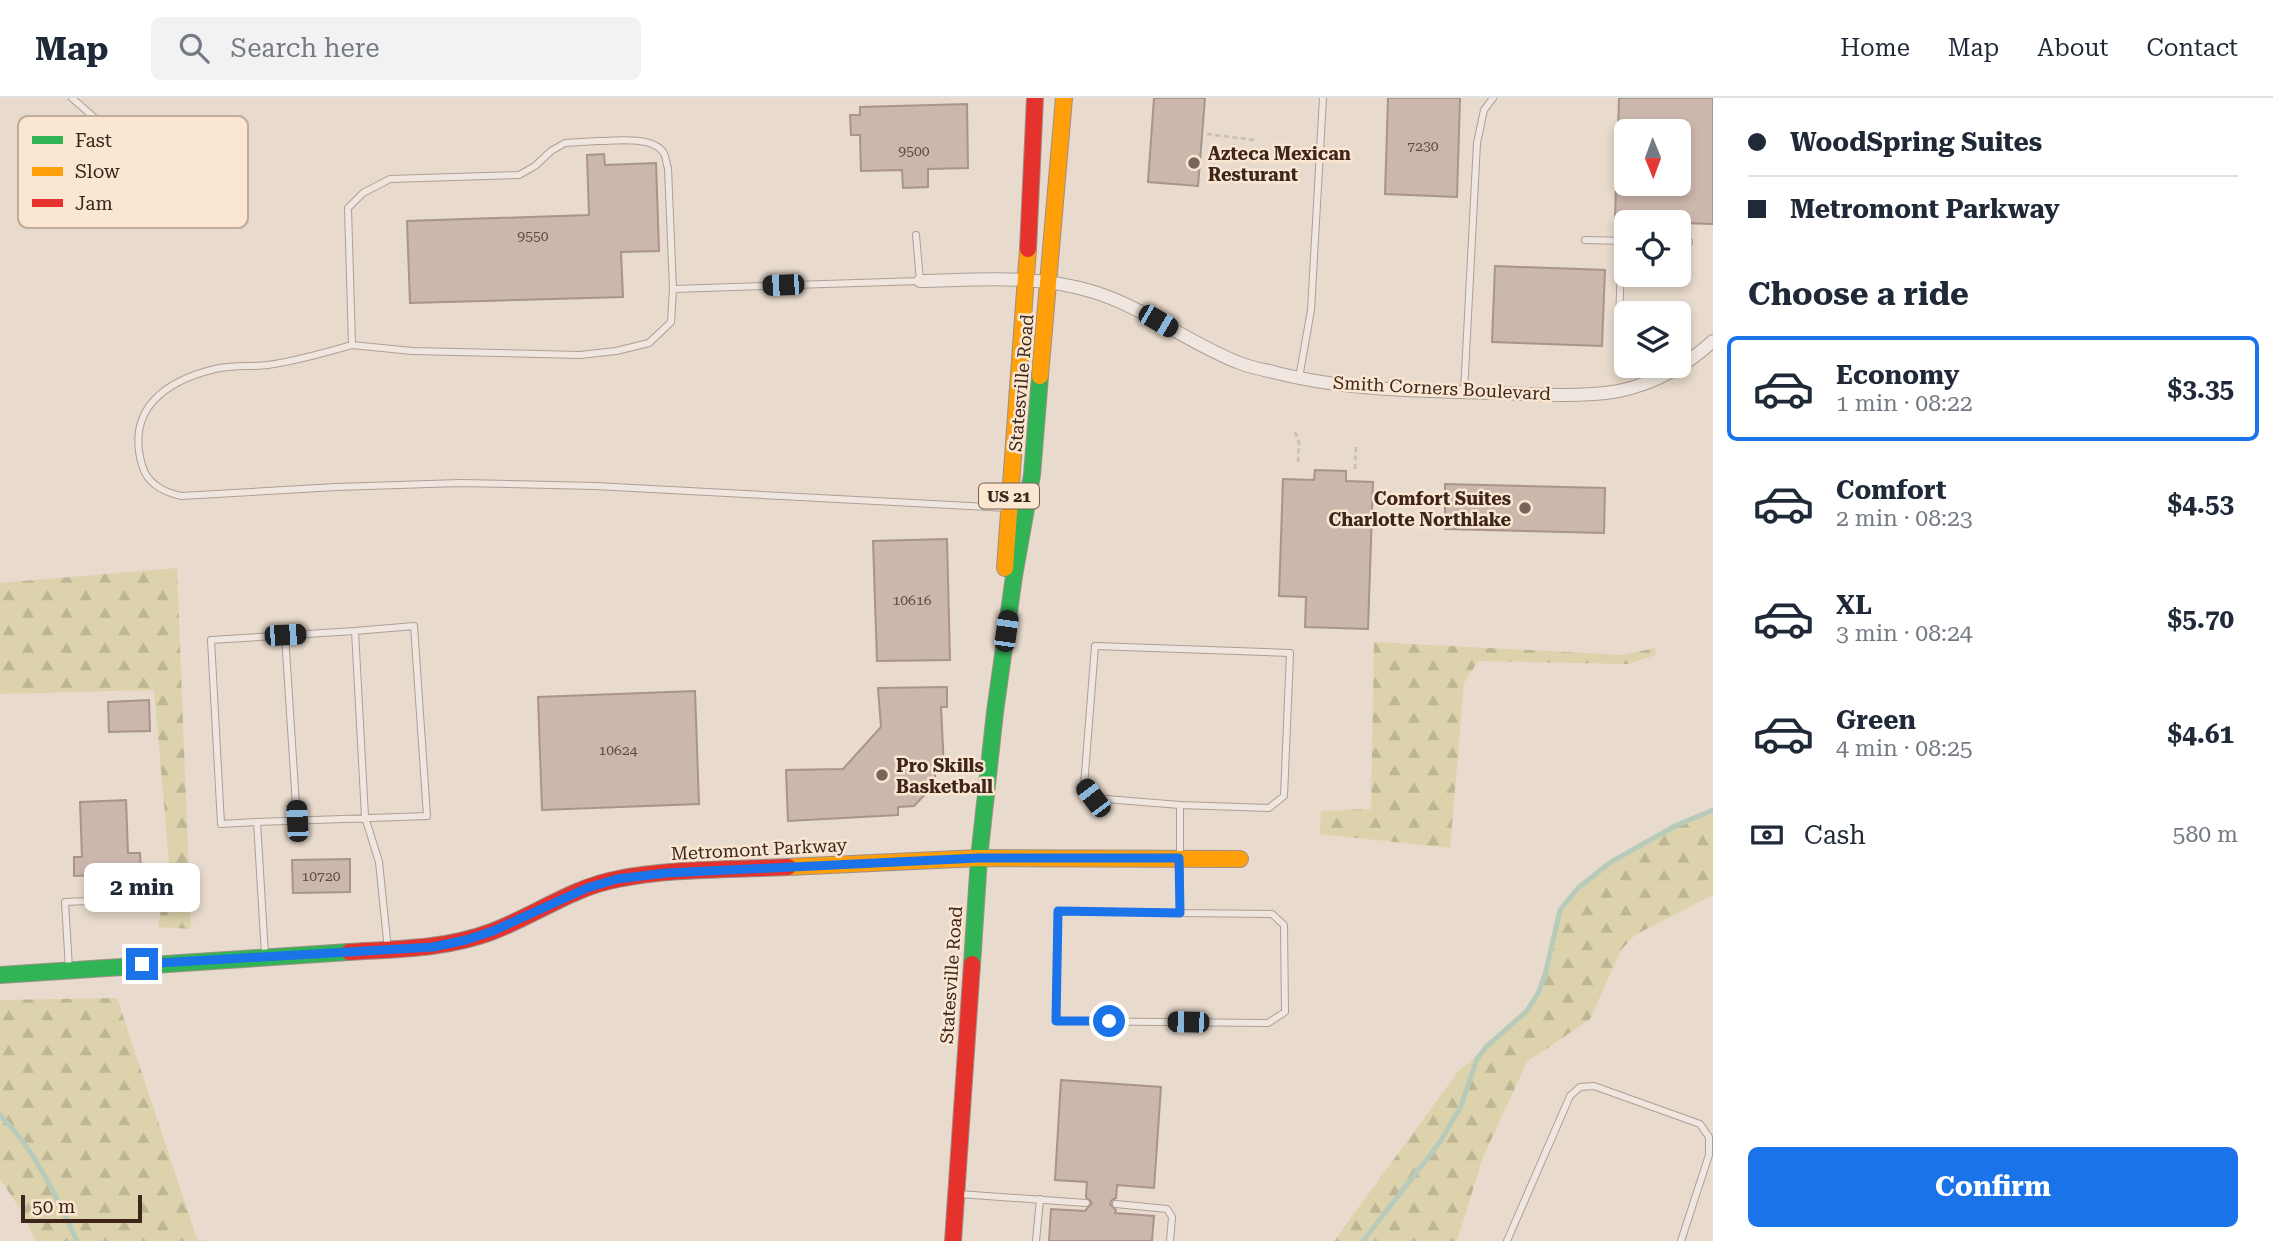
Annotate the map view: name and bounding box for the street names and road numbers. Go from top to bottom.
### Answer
street label: Statesville Road [1005,313,1038,453]
street label: Smith Corners Boulevard [1333,372,1552,404]
road number: US 21 [979,484,1039,508]
street label: Metromont Parkway [670,834,848,864]
street label: Statesville Road [936,905,966,1045]

